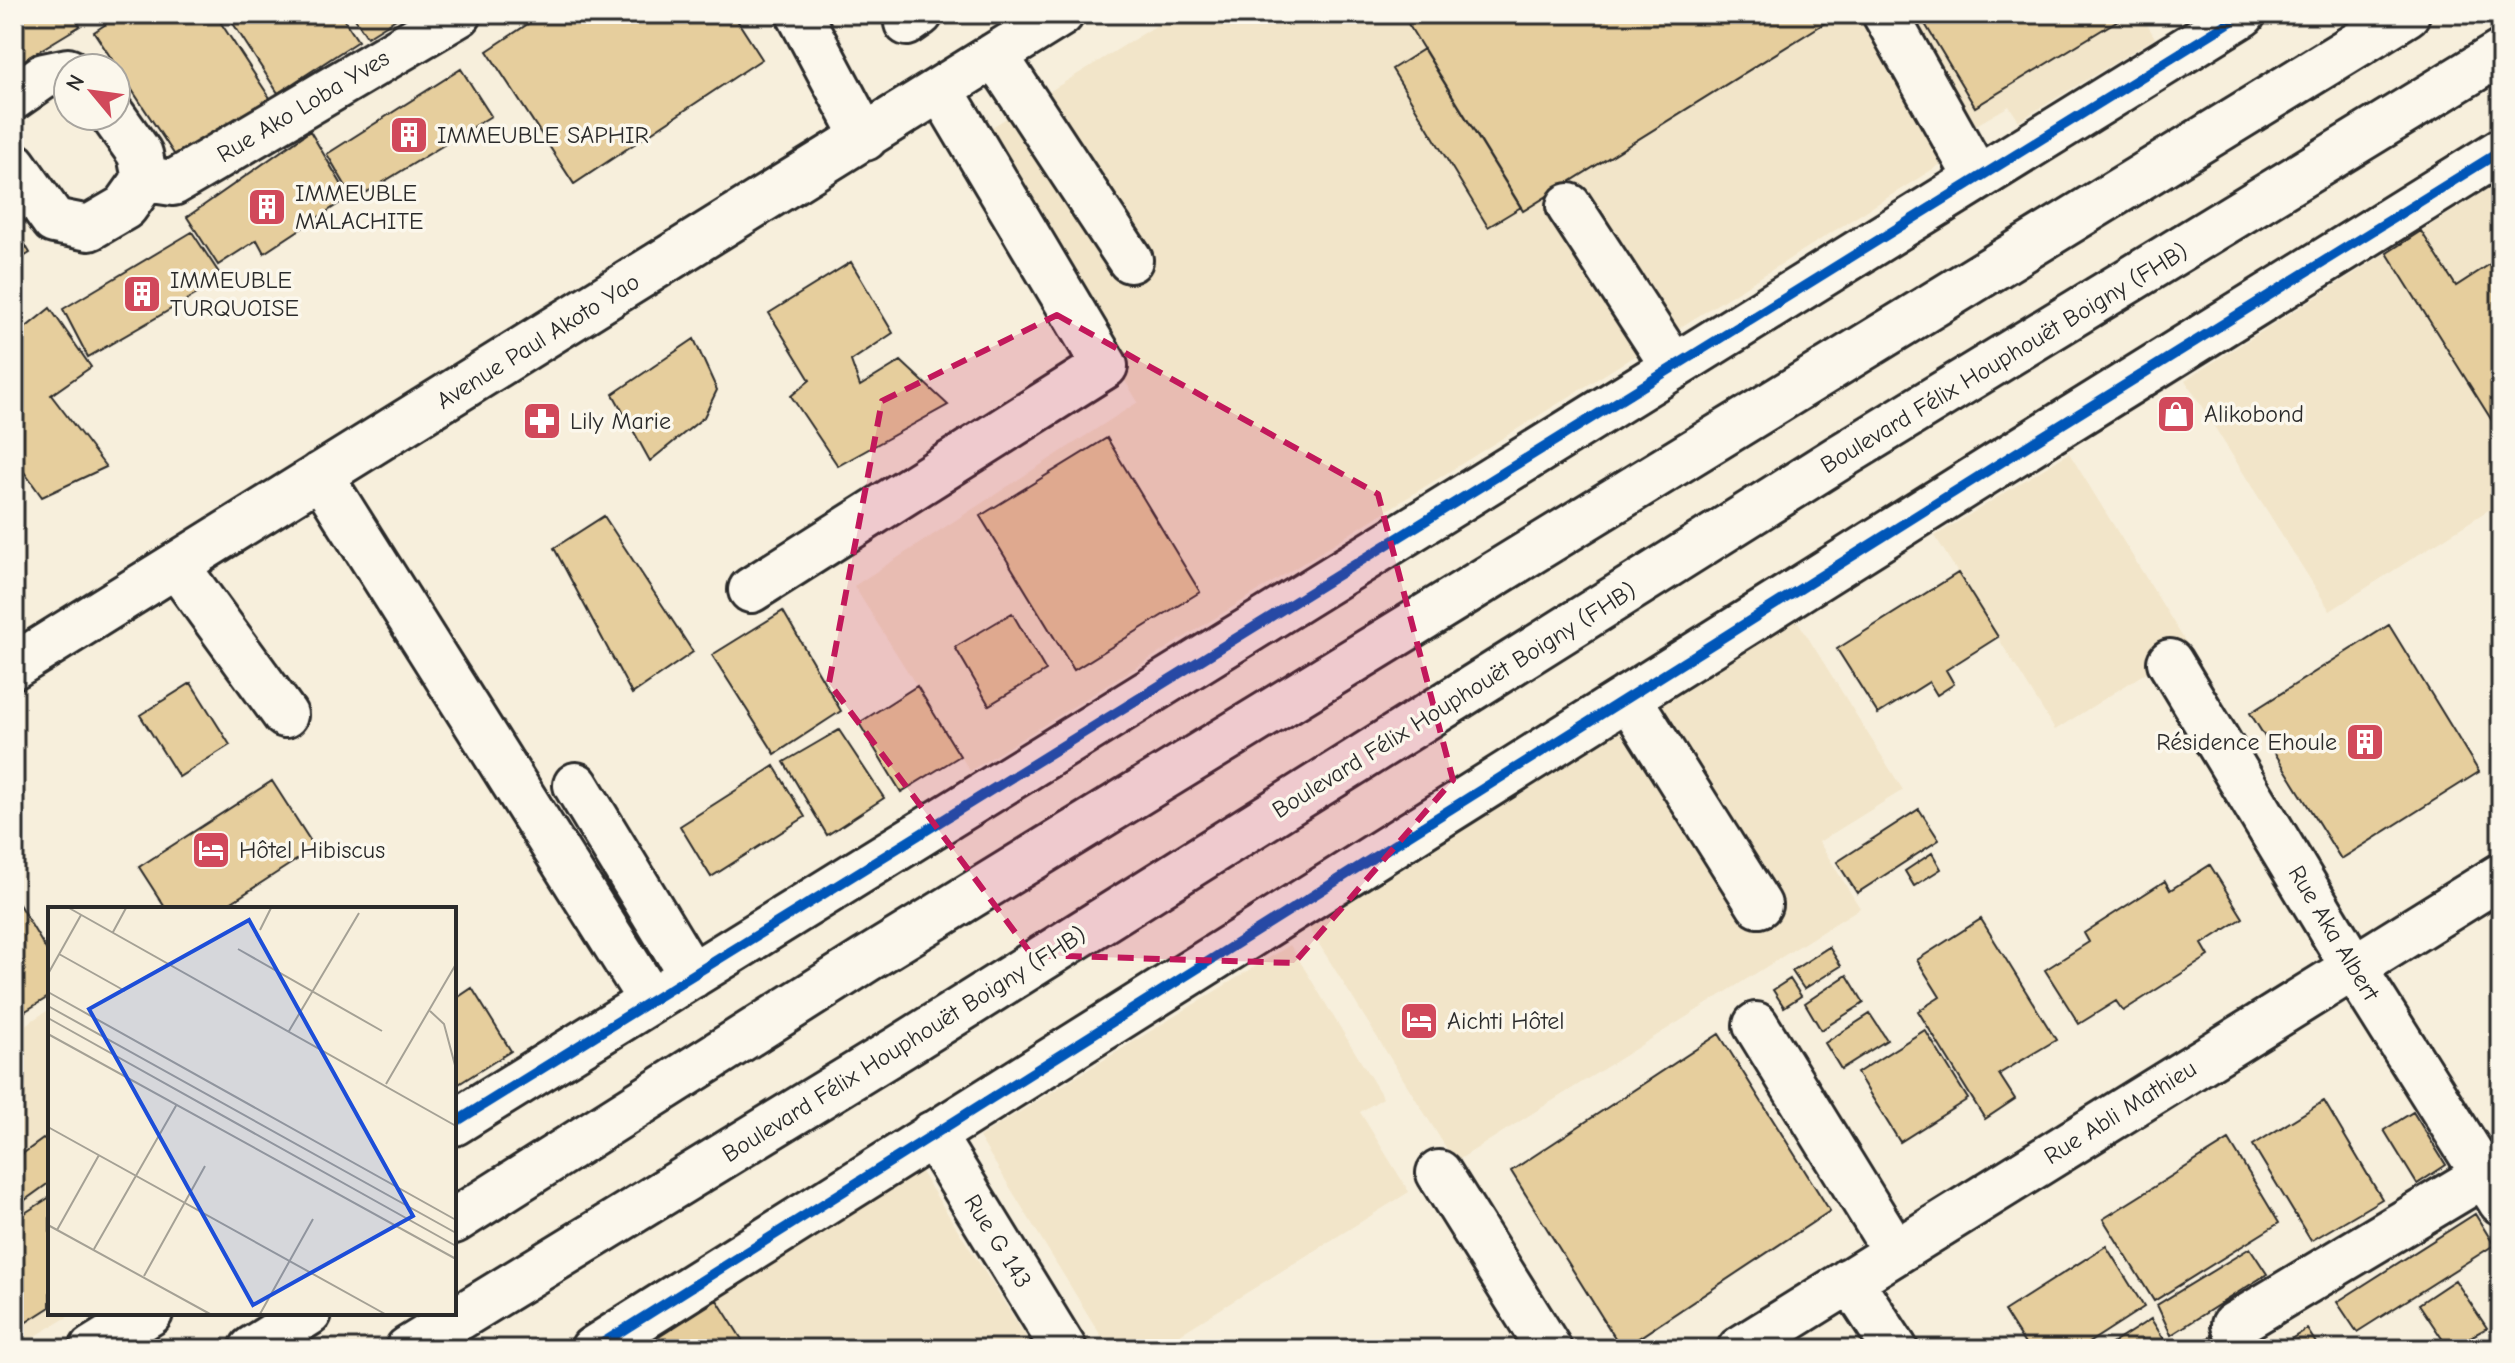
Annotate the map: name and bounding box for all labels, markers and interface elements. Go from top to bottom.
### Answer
street label: Rue Ako Loba Yves [212,44,394,168]
north arrow [52,52,132,132]
text: N [61,70,90,95]
building icon: IMMEUBLE SAPHIR [388,114,430,156]
place label: IMMEUBLE SAPHIR [437,121,649,149]
place label: IMMEUBLE MALACHITE [295,179,423,235]
building icon: IMMEUBLE MALACHITE [246,186,288,228]
street label: Boulevard Félix Houphouët Boigny (FHB) [1815,237,2193,479]
place label: IMMEUBLE TURQUOISE [170,266,299,322]
street label: Avenue Paul Akoto Yao [431,267,645,415]
building icon: IMMEUBLE TURQUOISE [121,273,163,315]
shop icon: Alikobond [2155,393,2197,435]
pharmacy icon: Lily Marie [521,400,563,442]
place label: Alikobond [2204,400,2304,428]
place label: Lily Marie [570,407,671,435]
street label: Boulevard Félix Houphouët Boigny (FHB) [1267,576,1641,824]
building icon: Résidence Ehoule [2344,721,2386,763]
place label: Résidence Ehoule [2156,728,2337,756]
hotel icon: Hôtel Hibiscus [190,829,232,871]
place label: Hôtel Hibiscus [239,836,385,864]
street label: Rue Aka Albert [2283,860,2386,1007]
inset map [48,907,456,1315]
street label: Boulevard Félix Houphouët Boigny (FHB) [717,920,1091,1168]
hotel icon: Aichti Hôtel [1398,1000,1440,1042]
place label: Aichti Hôtel [1447,1007,1564,1035]
street label: Rue Abli Mathieu [2039,1054,2201,1170]
street label: Rue G 143 [958,1189,1038,1293]

